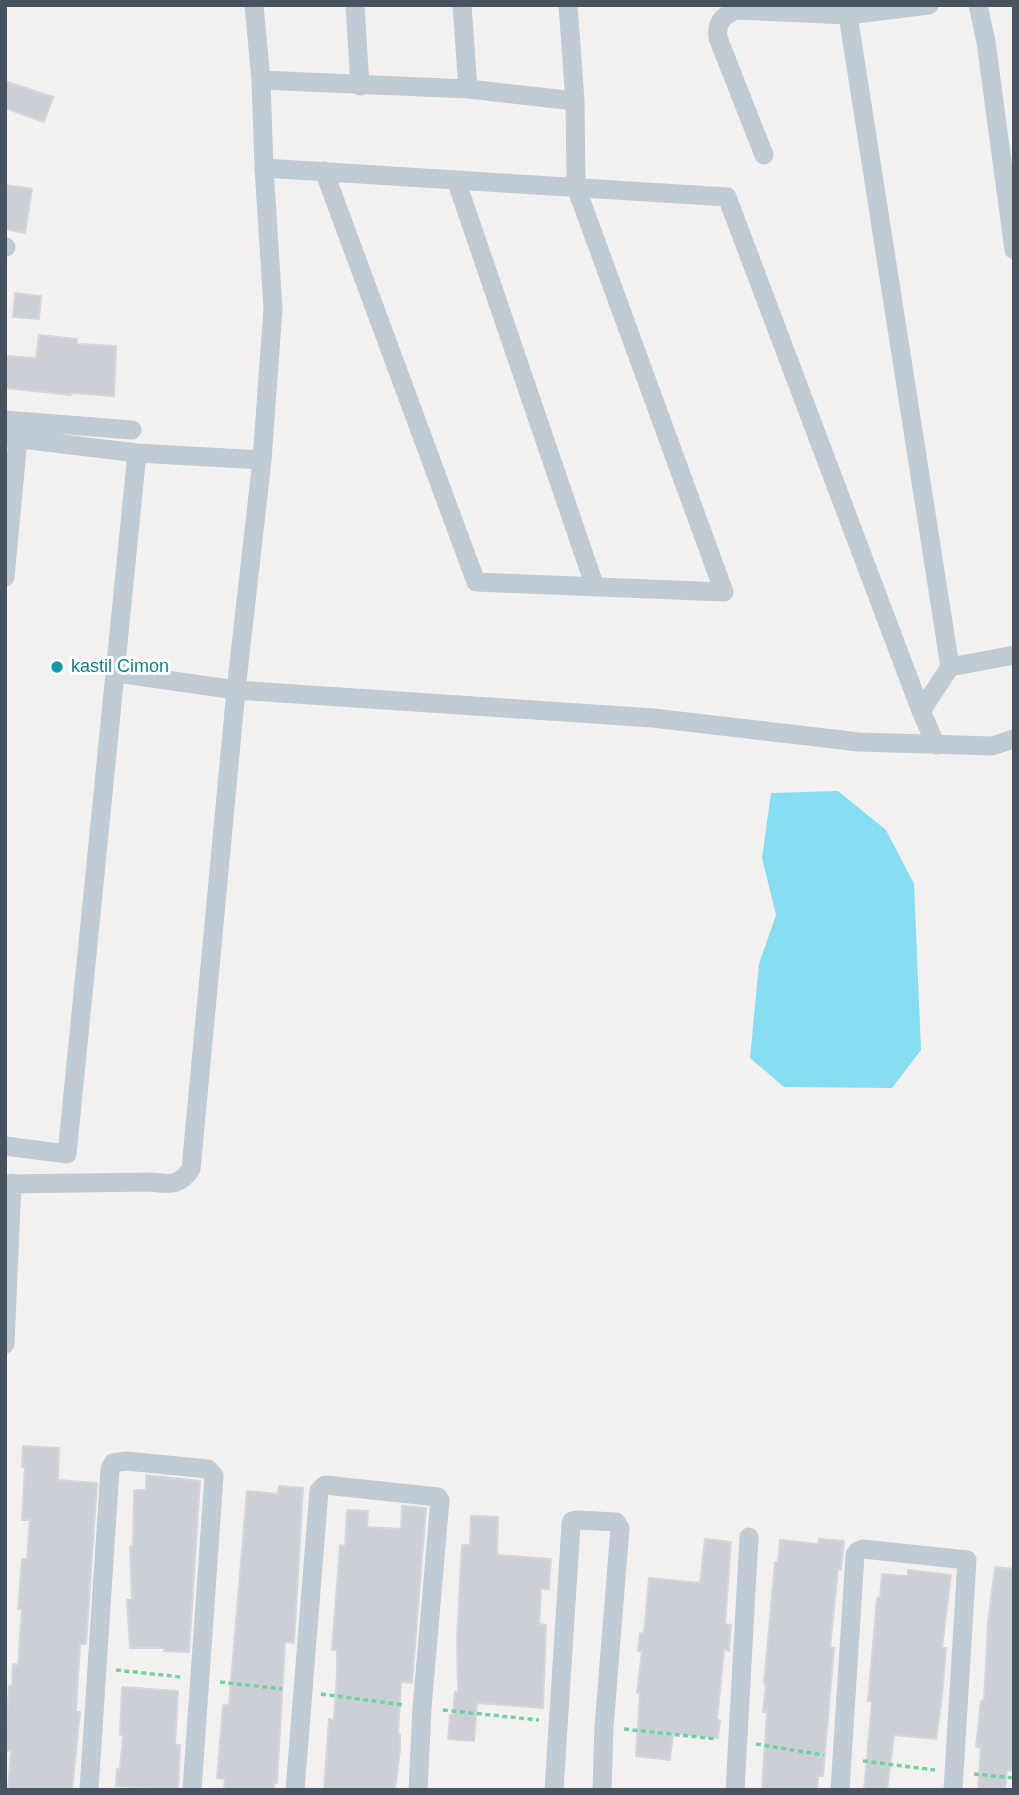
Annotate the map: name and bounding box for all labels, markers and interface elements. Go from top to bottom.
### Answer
place label: kastil Cimon [71,656,169,678]
marker: kastil Cimon [49,659,65,675]

